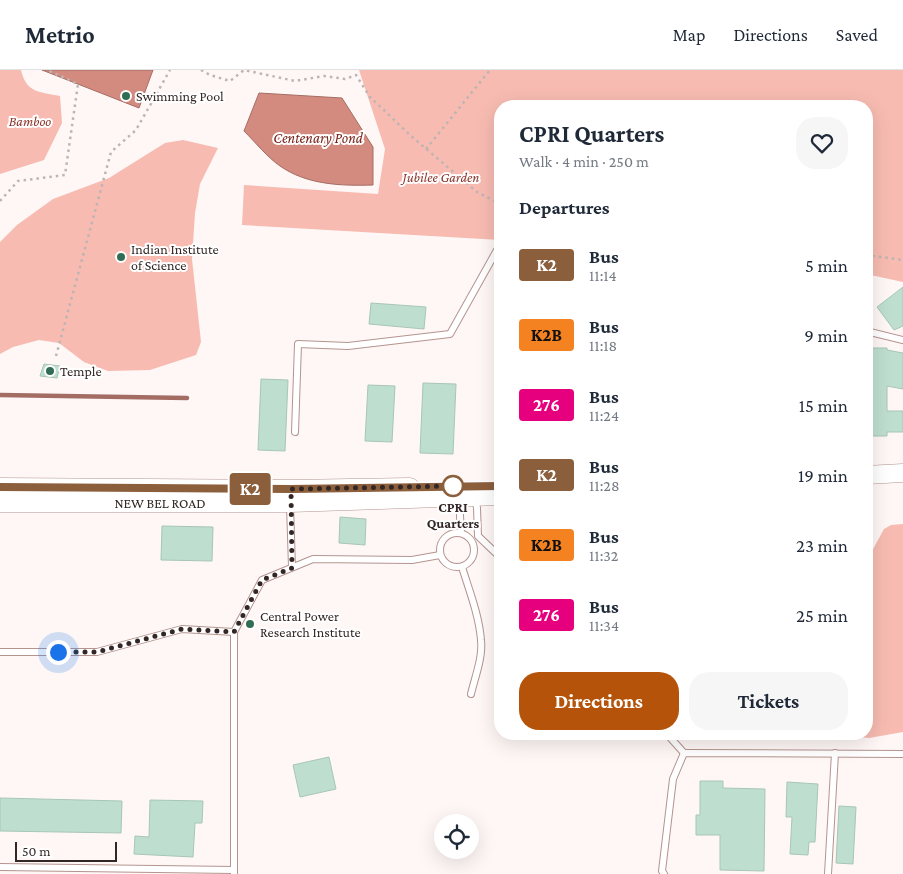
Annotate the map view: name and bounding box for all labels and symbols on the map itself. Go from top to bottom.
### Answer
place label: Swimming Pool [136,88,224,104]
marker: Swimming Pool [120,90,132,102]
park label: Bamboo [9,113,51,129]
water label: Centenary Pond [273,130,364,147]
park label: Jubilee Garden [400,169,479,185]
place label: Indian Institute of Science [131,241,219,273]
marker: Indian Institute of Science [115,251,127,263]
place label: Temple [60,363,102,379]
marker: Temple [44,365,56,377]
line badge: K2 [228,473,272,505]
marker: CPRI Quarters [442,475,464,497]
street label: NEW BEL ROAD [114,495,206,511]
place label: CPRI Quarters [427,499,480,531]
place label: Central Power Research Institute [260,608,361,640]
marker: Central Power Research Institute [244,618,256,630]
your location [46,640,71,665]
scale bar [15,839,118,862]

